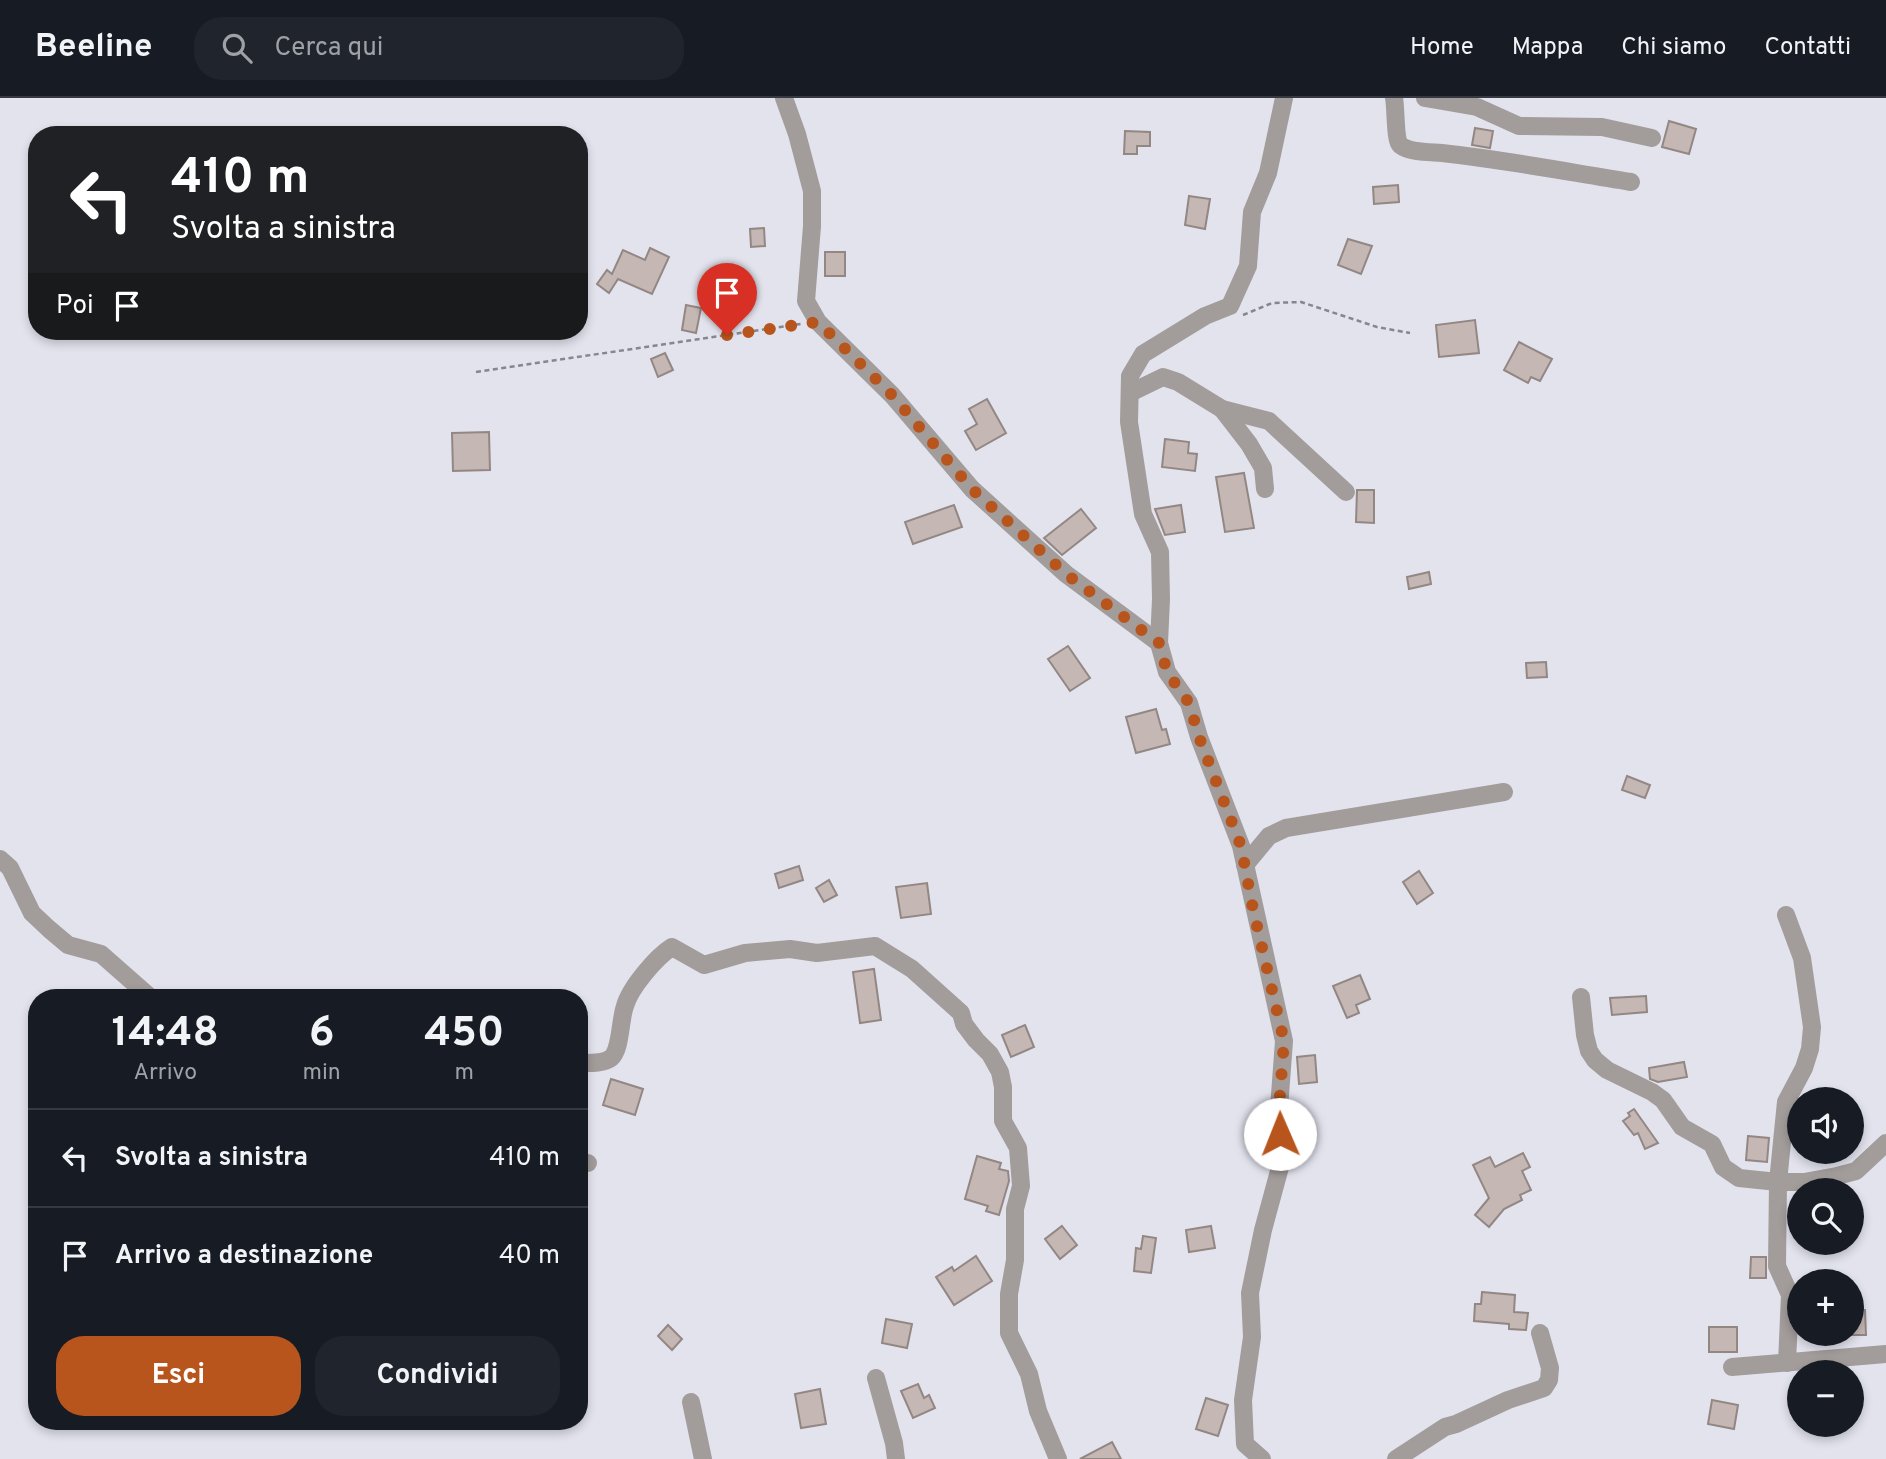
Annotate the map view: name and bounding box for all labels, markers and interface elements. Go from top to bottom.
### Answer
search box [194,17,684,80]
text: Beeline [35,27,152,69]
icon: search [218,29,256,67]
text: Cerca qui [274,32,383,65]
text: Home [1410,33,1474,63]
text: Mappa [1512,33,1583,63]
text: Chi siamo [1621,33,1726,63]
text: Contatti [1764,33,1851,63]
text: 410 m [171,149,309,211]
icon: left [56,154,147,245]
text: Svolta a sinistra [171,210,396,250]
pin [697,263,757,335]
icon: arrive [708,274,746,312]
icon: arrive [108,287,146,325]
text: Poi [56,290,94,323]
text: 14:48 [112,1008,219,1061]
text: 6 [309,1008,335,1061]
text: 450 [424,1008,504,1061]
text: Arrivo [133,1059,197,1088]
text: min [302,1059,341,1088]
text: m [455,1059,474,1088]
map controls [1787,1087,1864,1437]
button: sound [1787,1087,1864,1164]
position arrow [1243,1097,1317,1171]
icon: left [56,1139,94,1177]
text: Svolta a sinistra [115,1142,308,1175]
text: 410 m [489,1142,560,1175]
button: search [1787,1178,1864,1255]
icon: arrive [56,1237,94,1275]
text: Arrivo a destinazione [115,1240,373,1273]
text: 40 m [499,1240,560,1273]
button: + [1787,1269,1864,1346]
button: Esci [56,1336,301,1416]
button: Condividi [315,1336,560,1416]
button: − [1787,1360,1864,1437]

